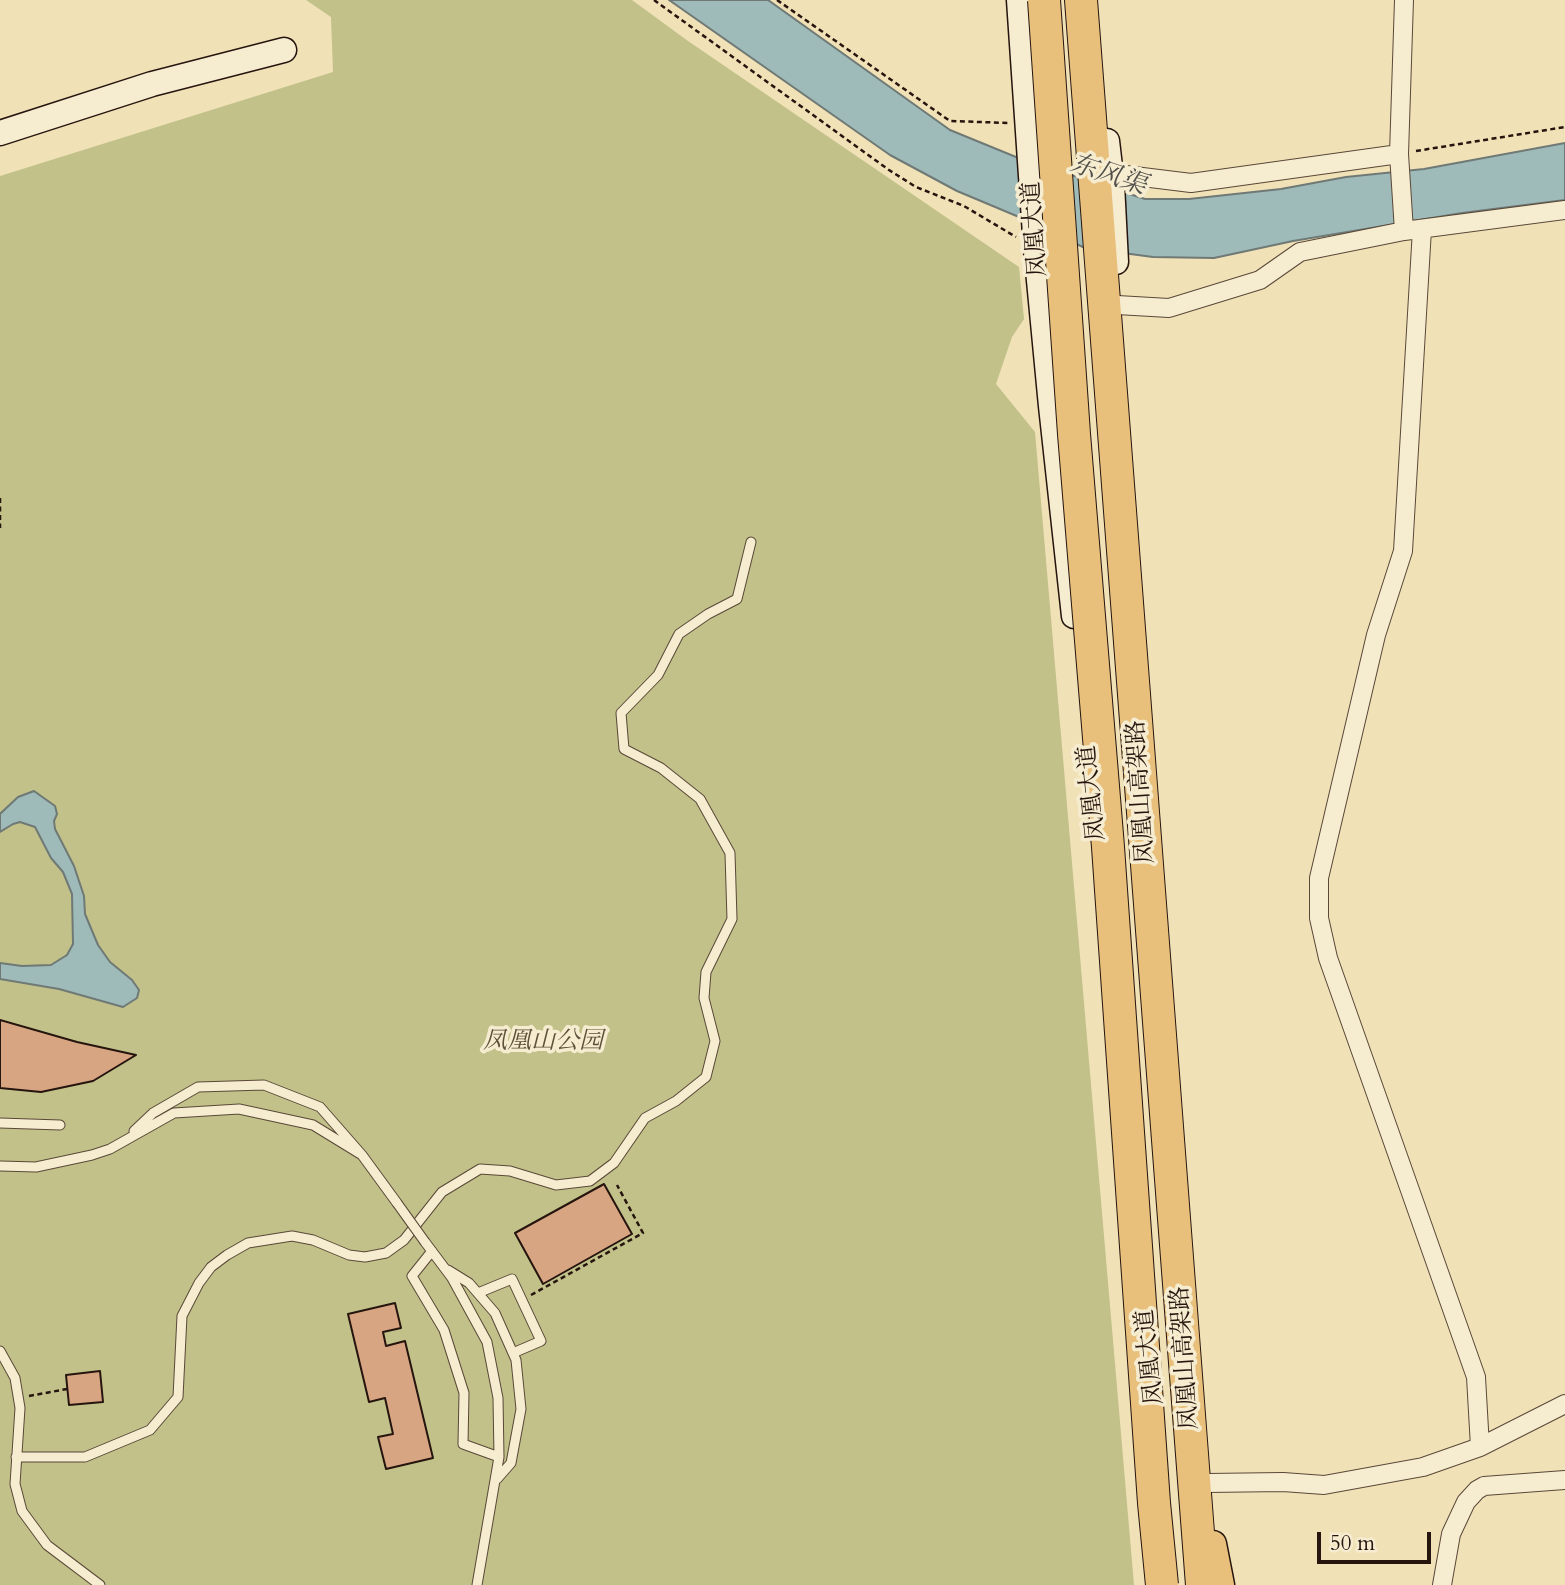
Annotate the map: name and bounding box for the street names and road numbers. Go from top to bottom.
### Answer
street label: 凤凰大道 [1018,180,1054,278]
street label: 凤凰山高架路 [1123,719,1161,865]
street label: 凤凰大道 [1074,744,1112,842]
street label: 凤凰山高架路 [1167,1285,1205,1431]
street label: 凤凰大道 [1132,1308,1170,1406]

